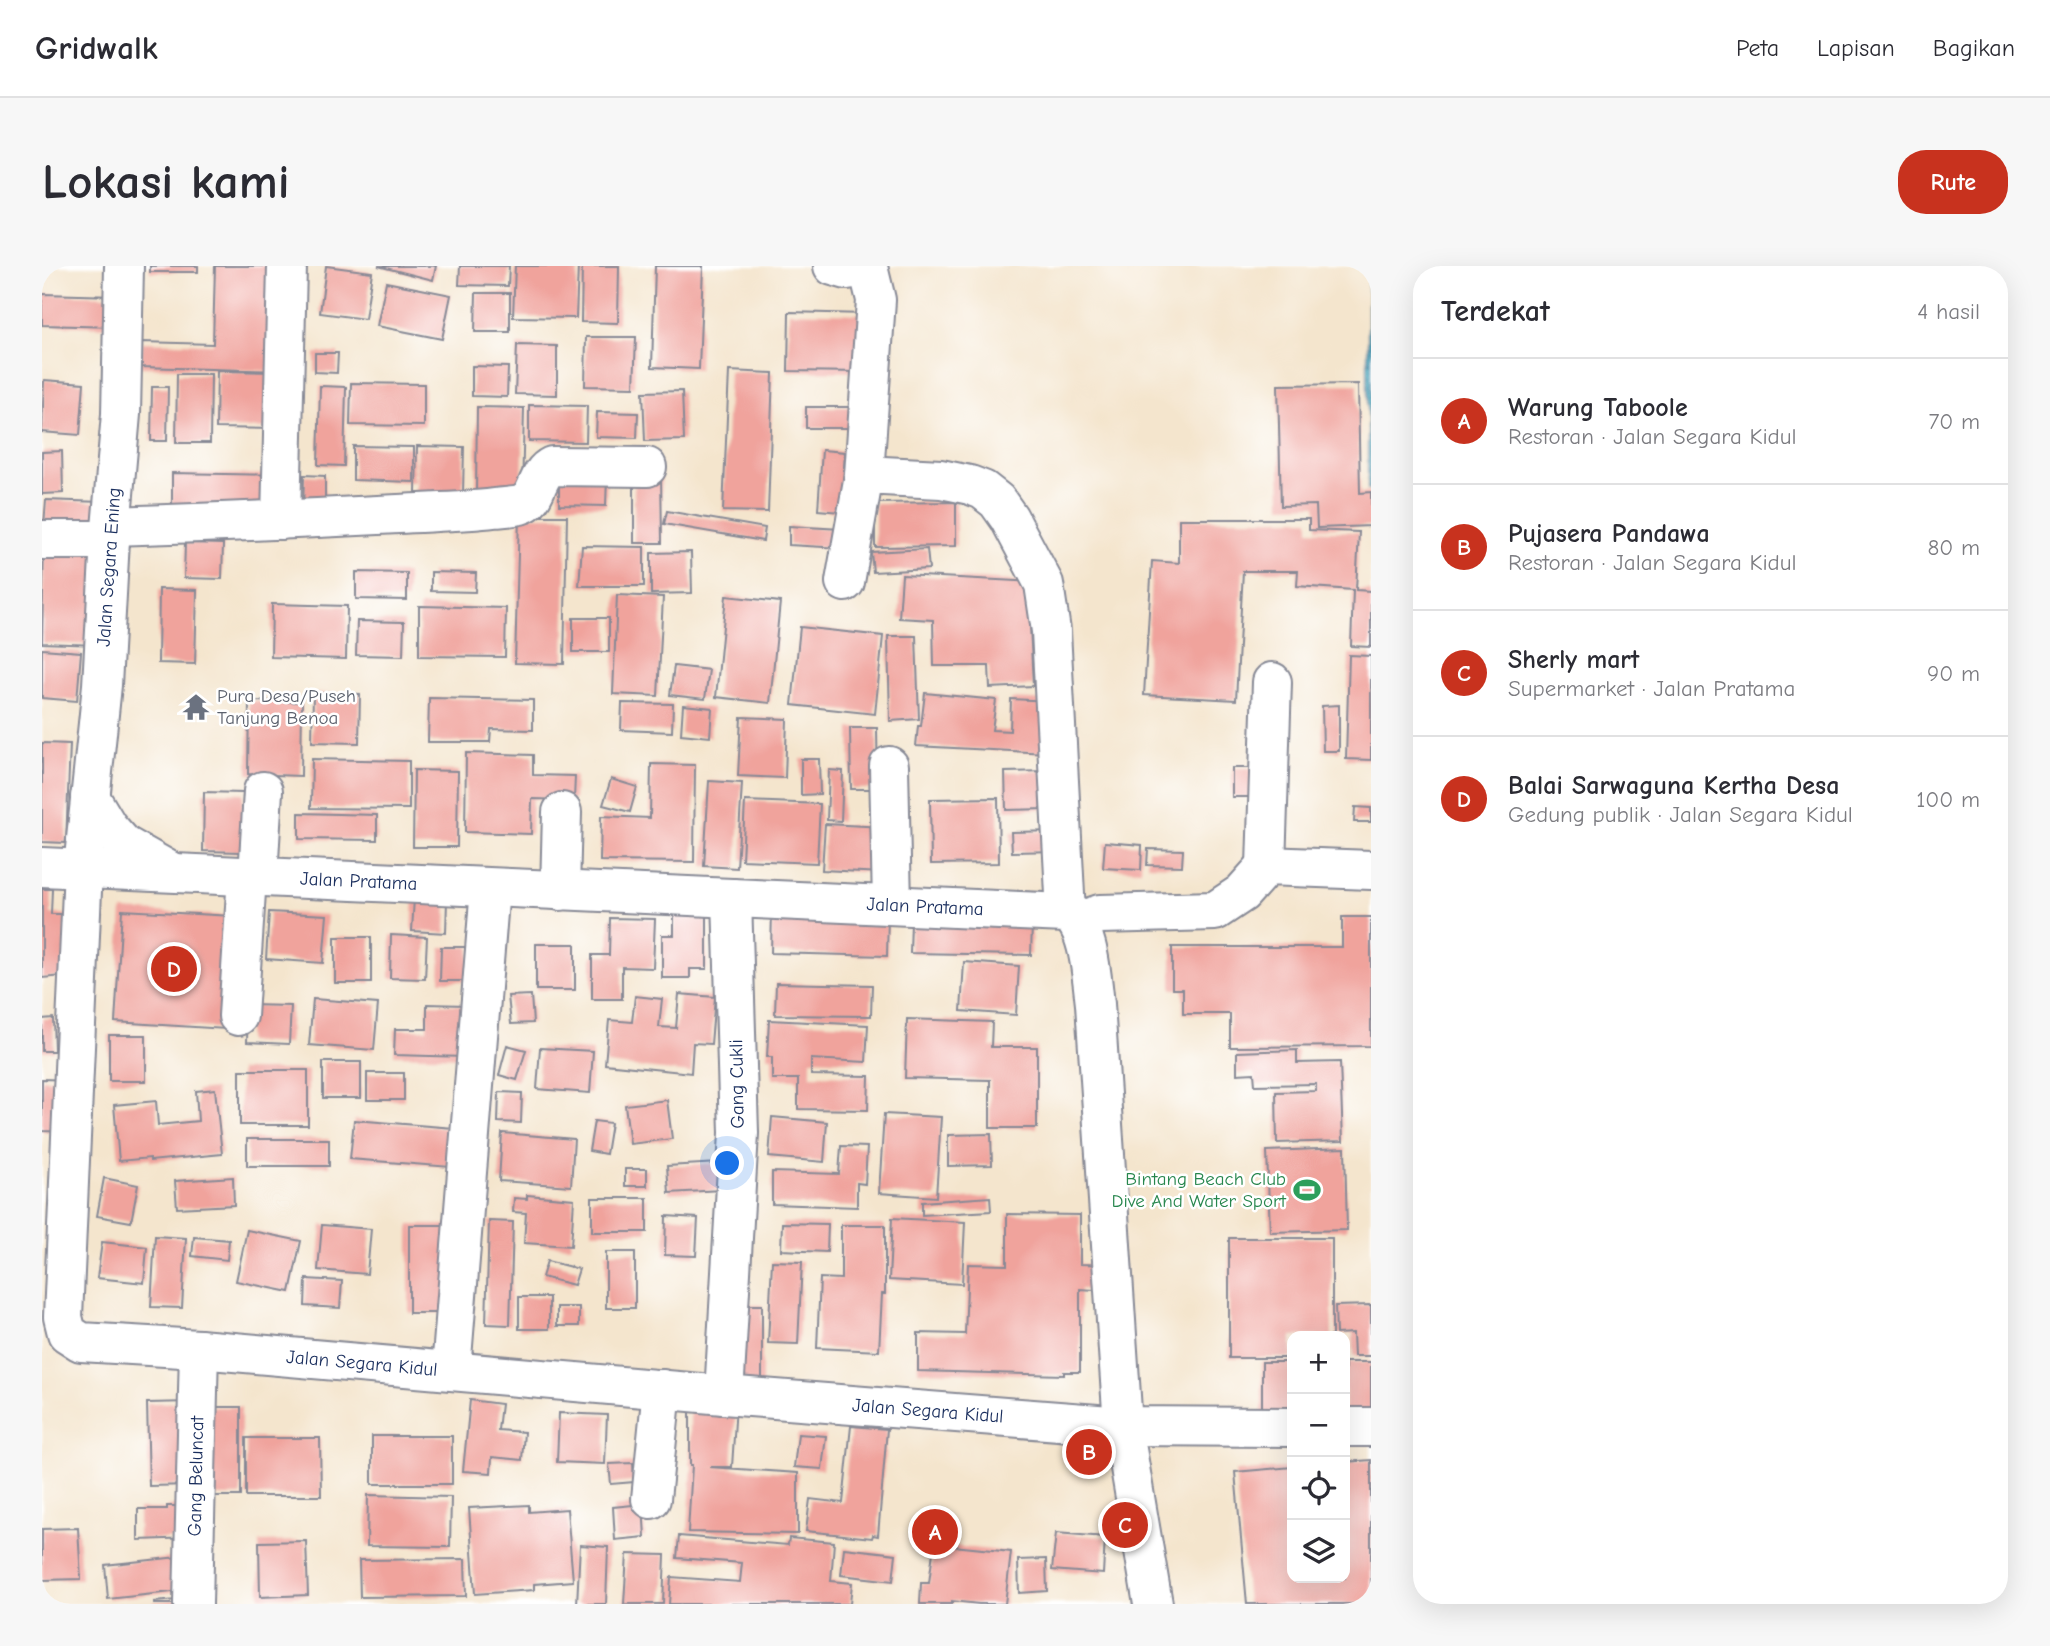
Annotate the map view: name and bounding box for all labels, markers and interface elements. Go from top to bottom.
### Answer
text: Gridwalk [35,29,158,67]
text: Peta [1736,34,1779,62]
text: Lapisan [1817,34,1895,62]
text: Bagikan [1933,34,2015,62]
button: Rute [1898,150,2008,214]
text: Lokasi kami [42,154,290,210]
text: Terdekat [1441,294,1550,329]
text: 4 hasil [1917,298,1980,325]
text: Warung Taboole [1508,393,1688,423]
text: A [1458,408,1470,435]
text: 70 m [1928,408,1980,435]
text: Restoran · Jalan Segara Kidul [1508,423,1797,450]
street label: Jalan Segara Ening [92,487,126,647]
text: Pujasera Pandawa [1508,519,1710,549]
text: B [1457,534,1471,561]
text: 80 m [1927,534,1980,561]
text: Restoran · Jalan Segara Kidul [1508,549,1797,576]
text: Sherly mart [1508,645,1639,675]
text: C [1457,660,1471,687]
text: 90 m [1927,660,1980,687]
text: Supermarket · Jalan Pratama [1508,675,1795,702]
place label: Pura Desa/Puseh Tanjung Benoa [217,685,356,729]
temple icon: Pura Desa/Puseh Tanjung Benoa [181,692,211,722]
text: Balai Sarwaguna Kertha Desa [1508,771,1839,801]
text: D [1457,786,1471,813]
text: 100 m [1916,786,1980,813]
text: Gedung publik · Jalan Segara Kidul [1508,801,1853,828]
street label: Jalan Pratama [300,868,418,895]
street label: Jalan Pratama [866,893,984,920]
pin: D [151,943,197,995]
street label: Gang Cukli [725,1039,749,1129]
your location [710,1146,744,1180]
place label: Bintang Beach Club Dive And Water Sport [1111,1168,1287,1212]
sports icon: Bintang Beach Club Dive And Water Sport [1292,1175,1322,1205]
map controls [1287,1331,1350,1583]
button: + [1287,1331,1350,1394]
street label: Jalan Segara Kidul [285,1346,438,1381]
street label: Jalan Segara Kidul [851,1394,1004,1428]
button: − [1287,1394,1350,1457]
street label: Gang Beluncat [184,1415,208,1537]
pin: B [1066,1426,1112,1478]
button: locate [1287,1457,1350,1520]
pin: C [1102,1499,1148,1551]
pin: A [912,1506,958,1558]
button: layers [1287,1520,1350,1583]

